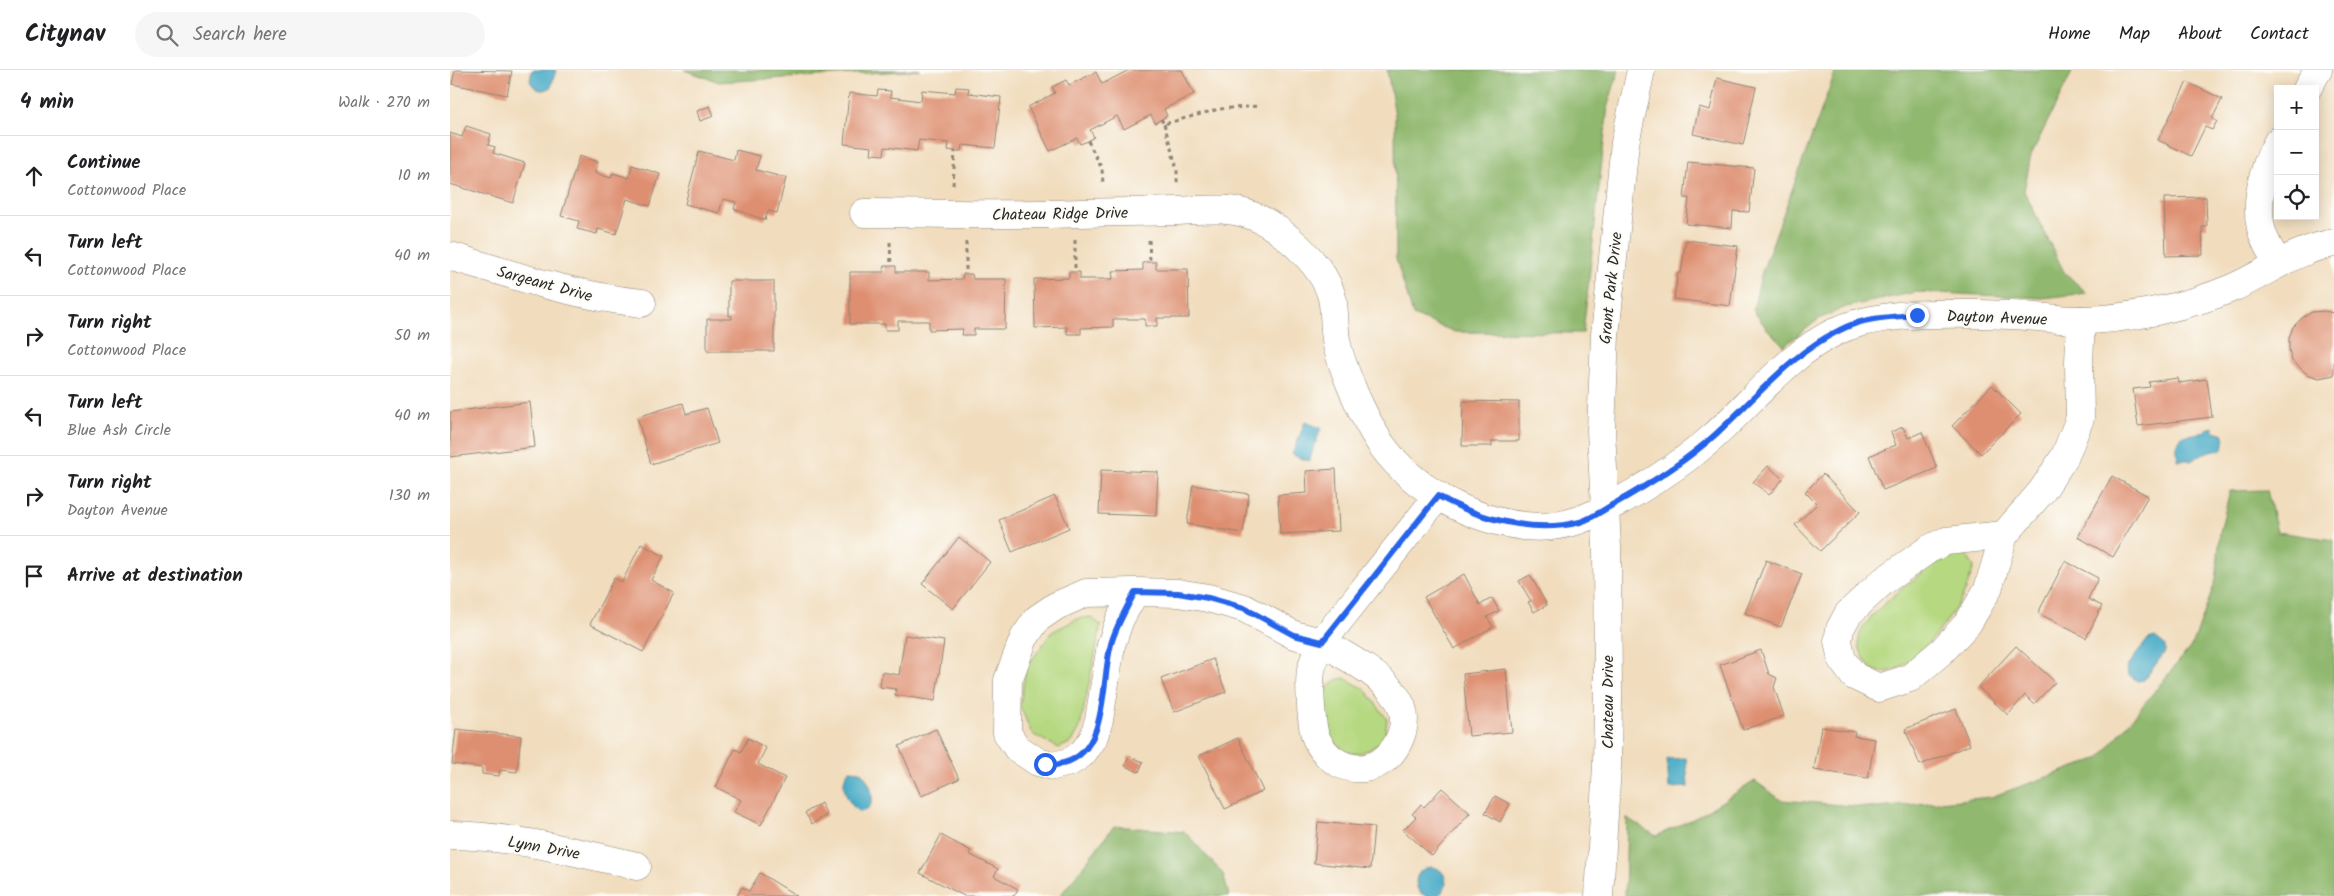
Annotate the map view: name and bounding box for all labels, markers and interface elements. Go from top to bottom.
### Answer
search box [135,12,485,57]
text: Citynav [25,15,105,54]
text: Search here [193,20,287,50]
text: Home [2048,20,2091,49]
text: Map [2119,20,2150,49]
text: About [2178,20,2222,49]
text: Contact [2250,20,2309,49]
icon: search [153,21,181,49]
map controls [2274,85,2319,220]
button: + [2274,85,2319,130]
text: 4 min [20,86,74,119]
text: Walk · 270 m [338,90,430,115]
button: − [2274,130,2319,175]
text: Continue [67,148,140,178]
icon: ahead [20,162,48,190]
text: 10 m [398,163,430,188]
button: locate [2274,175,2319,220]
text: Cottonwood Place [67,178,186,203]
street label: Chateau Ridge Drive [992,201,1128,228]
text: Turn left [67,228,142,258]
street label: Grant Park Drive [1593,231,1630,345]
icon: left [20,242,48,270]
text: 40 m [394,243,430,268]
text: Cottonwood Place [67,258,186,283]
street label: Sargeant Drive [494,260,595,309]
route end [1906,304,1929,327]
street label: Dayton Avenue [1946,304,2048,333]
text: Turn right [67,308,152,338]
icon: right [20,322,48,350]
text: 50 m [394,323,430,348]
text: Cottonwood Place [67,338,186,363]
text: Turn left [67,388,142,418]
icon: left [20,402,48,430]
text: 40 m [394,403,430,428]
text: Blue Ash Circle [67,418,171,443]
text: Turn right [67,468,152,498]
icon: right [20,482,48,510]
text: 130 m [389,483,430,508]
text: Dayton Avenue [67,498,168,523]
text: Arrive at destination [67,561,243,591]
icon: arrive [20,562,48,590]
street label: Chateau Drive [1596,655,1621,749]
route start [1034,753,1057,776]
street label: Lynn Drive [506,830,582,867]

